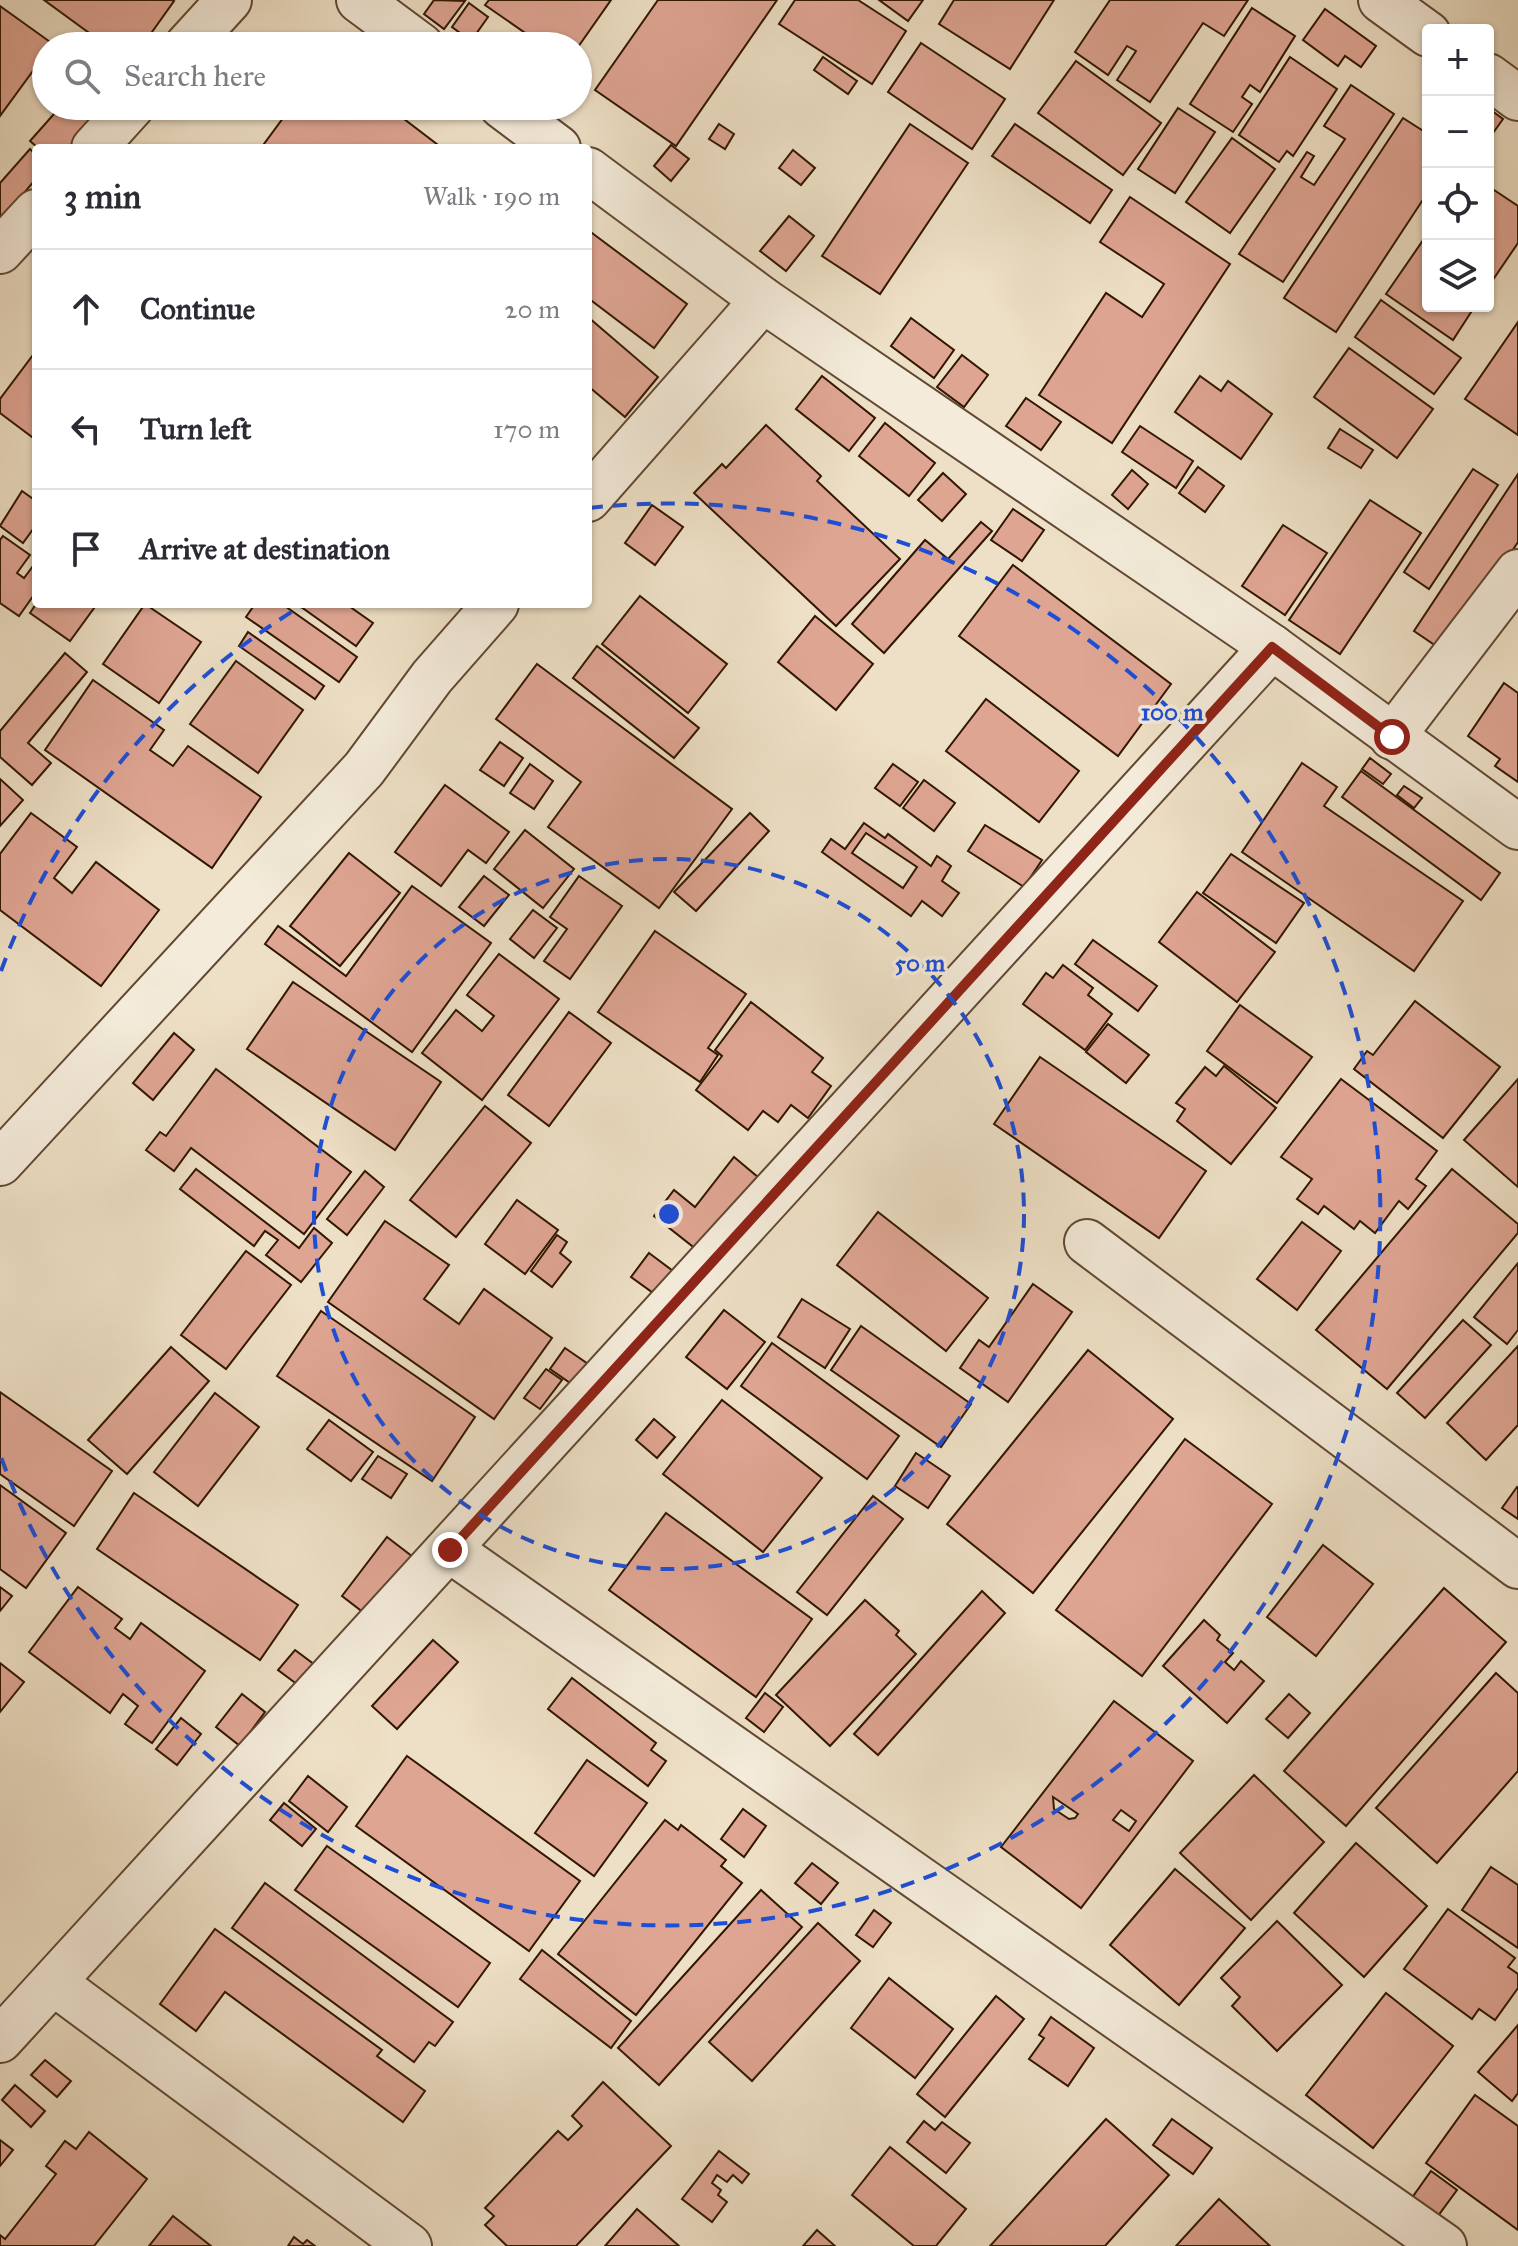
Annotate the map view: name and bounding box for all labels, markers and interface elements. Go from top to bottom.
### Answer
map controls [1422,24,1494,312]
button: + [1422,24,1494,96]
search box [32,32,592,120]
icon: search [60,54,104,98]
text: Search here [124,58,266,94]
button: − [1422,96,1494,168]
button: locate [1422,168,1494,240]
text: 3 min [64,176,141,217]
text: Walk · 190 m [423,180,560,212]
button: layers [1422,240,1494,312]
icon: ahead [64,287,108,331]
text: Continue [140,291,255,327]
text: 20 m [505,293,560,325]
icon: left [64,407,108,451]
text: Turn left [140,411,251,447]
text: 170 m [493,413,560,445]
icon: arrive [64,527,108,571]
text: Arrive at destination [140,531,390,567]
text: 100 m [1141,697,1204,727]
route start [1374,719,1410,755]
text: 50 m [895,948,946,978]
centre of rings [655,1200,683,1228]
route end [432,1532,468,1568]

